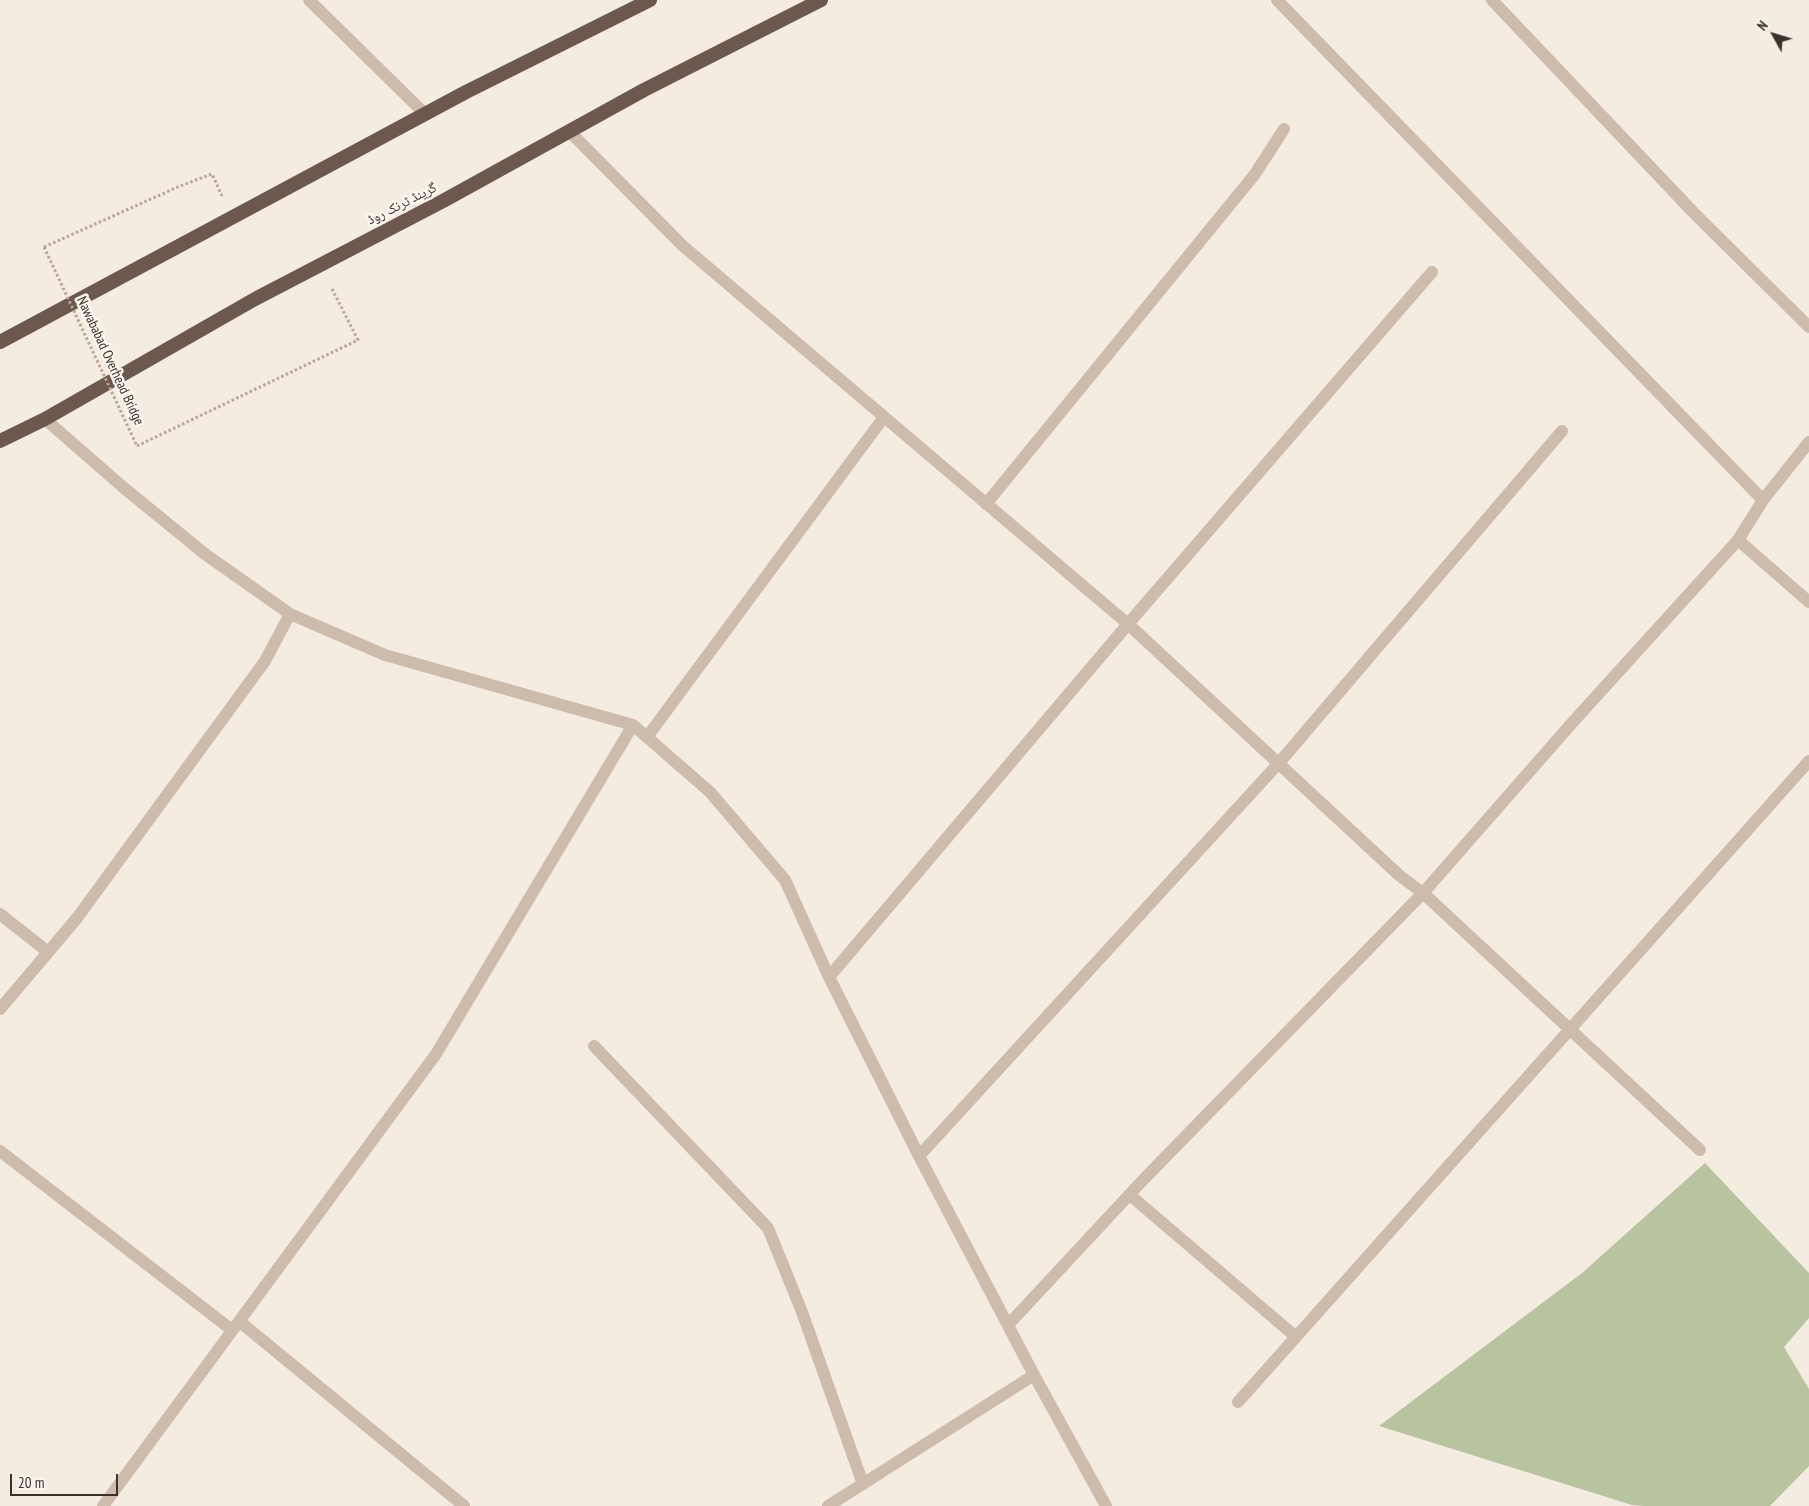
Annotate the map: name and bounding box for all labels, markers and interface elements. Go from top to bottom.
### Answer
north arrow [1749,10,1799,60]
text: N [1753,17,1772,34]
street label: گرینڈ ٹرنک روڈ [364,179,440,229]
street label: Nawababad Overhead Bridge [73,294,147,428]
scale bar [12,1464,120,1496]
text: 20 m [18,1473,44,1492]

